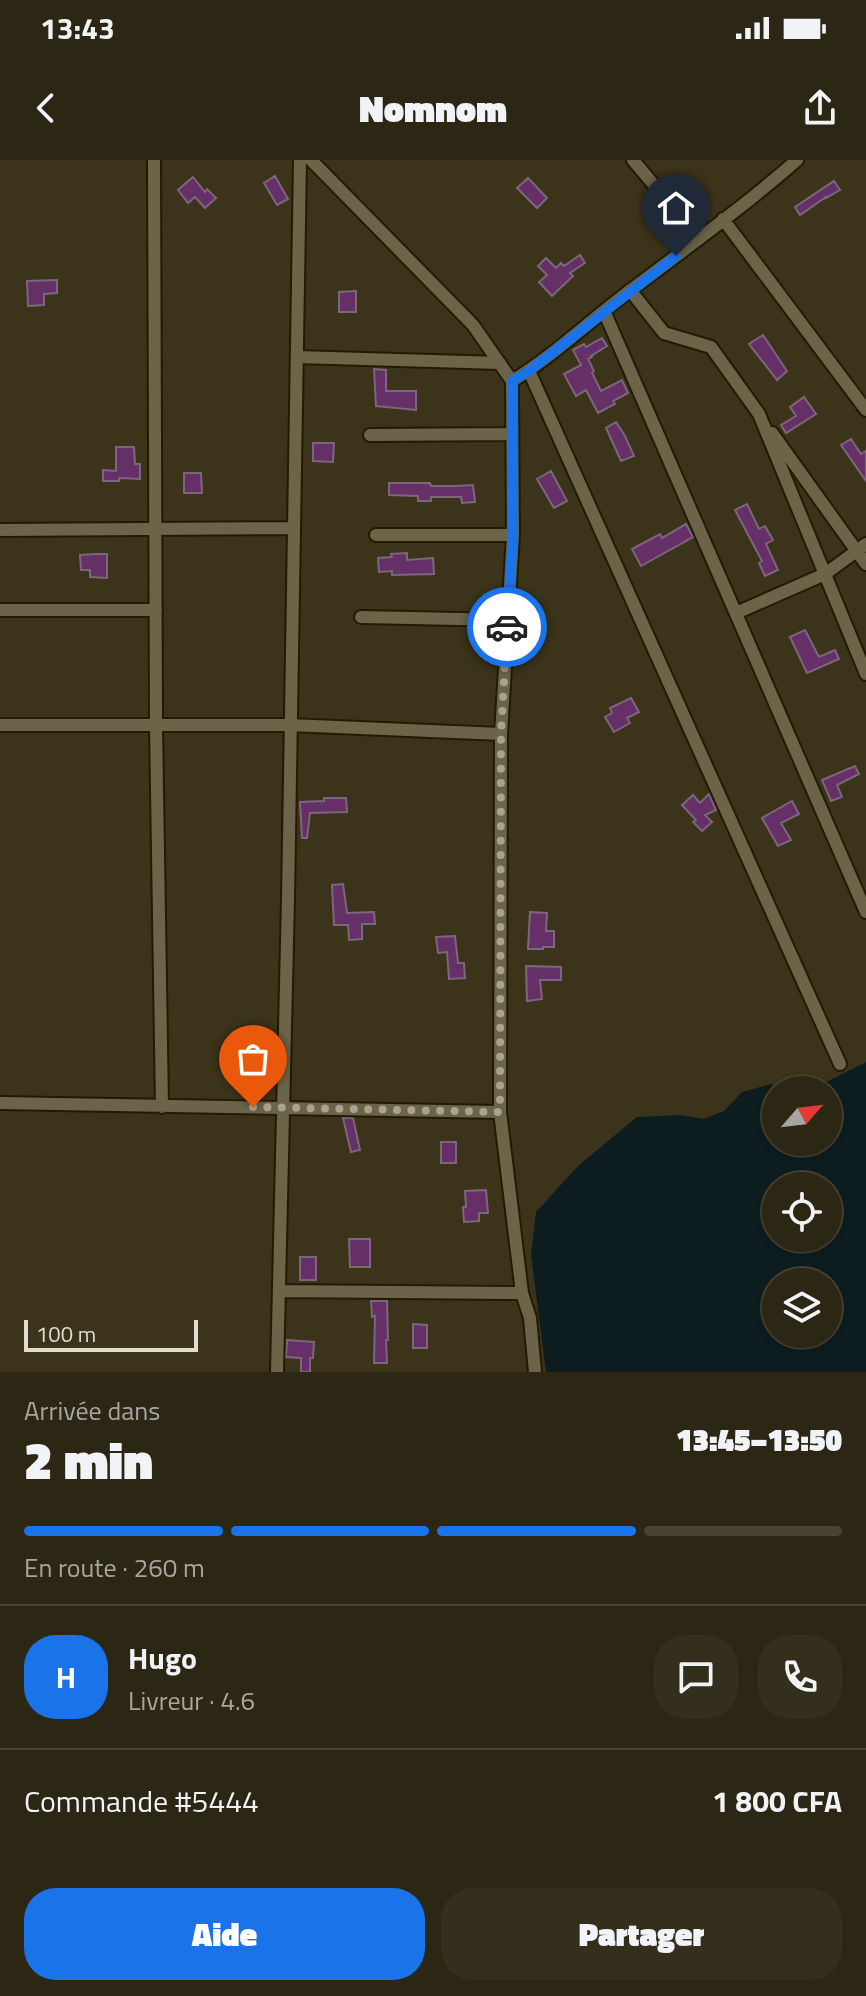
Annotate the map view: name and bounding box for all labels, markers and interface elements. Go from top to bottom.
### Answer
text: 13:43 [40,5,115,51]
text: Nomnom [359,81,507,136]
icon: back [24,86,68,130]
icon: share [798,86,842,130]
pin [642,174,710,256]
icon: home [654,186,698,230]
courier [467,587,547,667]
icon: car [485,605,529,649]
pin [219,1025,287,1107]
icon: bag [231,1037,275,1081]
north arrow [762,1076,842,1156]
map controls [762,1076,842,1348]
button: locate [762,1172,842,1252]
button: layers [762,1268,842,1348]
scale bar [24,1316,198,1352]
text: 100 m [36,1317,96,1351]
text: Arrivée dans [24,1391,160,1430]
text: 13:45–13:50 [676,1417,842,1463]
text: 2 min [24,1420,153,1499]
text: En route · 260 m [24,1548,205,1587]
text: Hugo [128,1635,197,1681]
button: chat [654,1635,738,1719]
button: phone [758,1635,842,1719]
text: H [56,1654,76,1700]
text: Livreur · 4.6 [128,1681,255,1720]
text: Commande #5444 [24,1778,259,1824]
text: 1 800 CFA [712,1778,842,1824]
button: Aide [24,1888,425,1980]
button: Partager [441,1888,842,1980]

